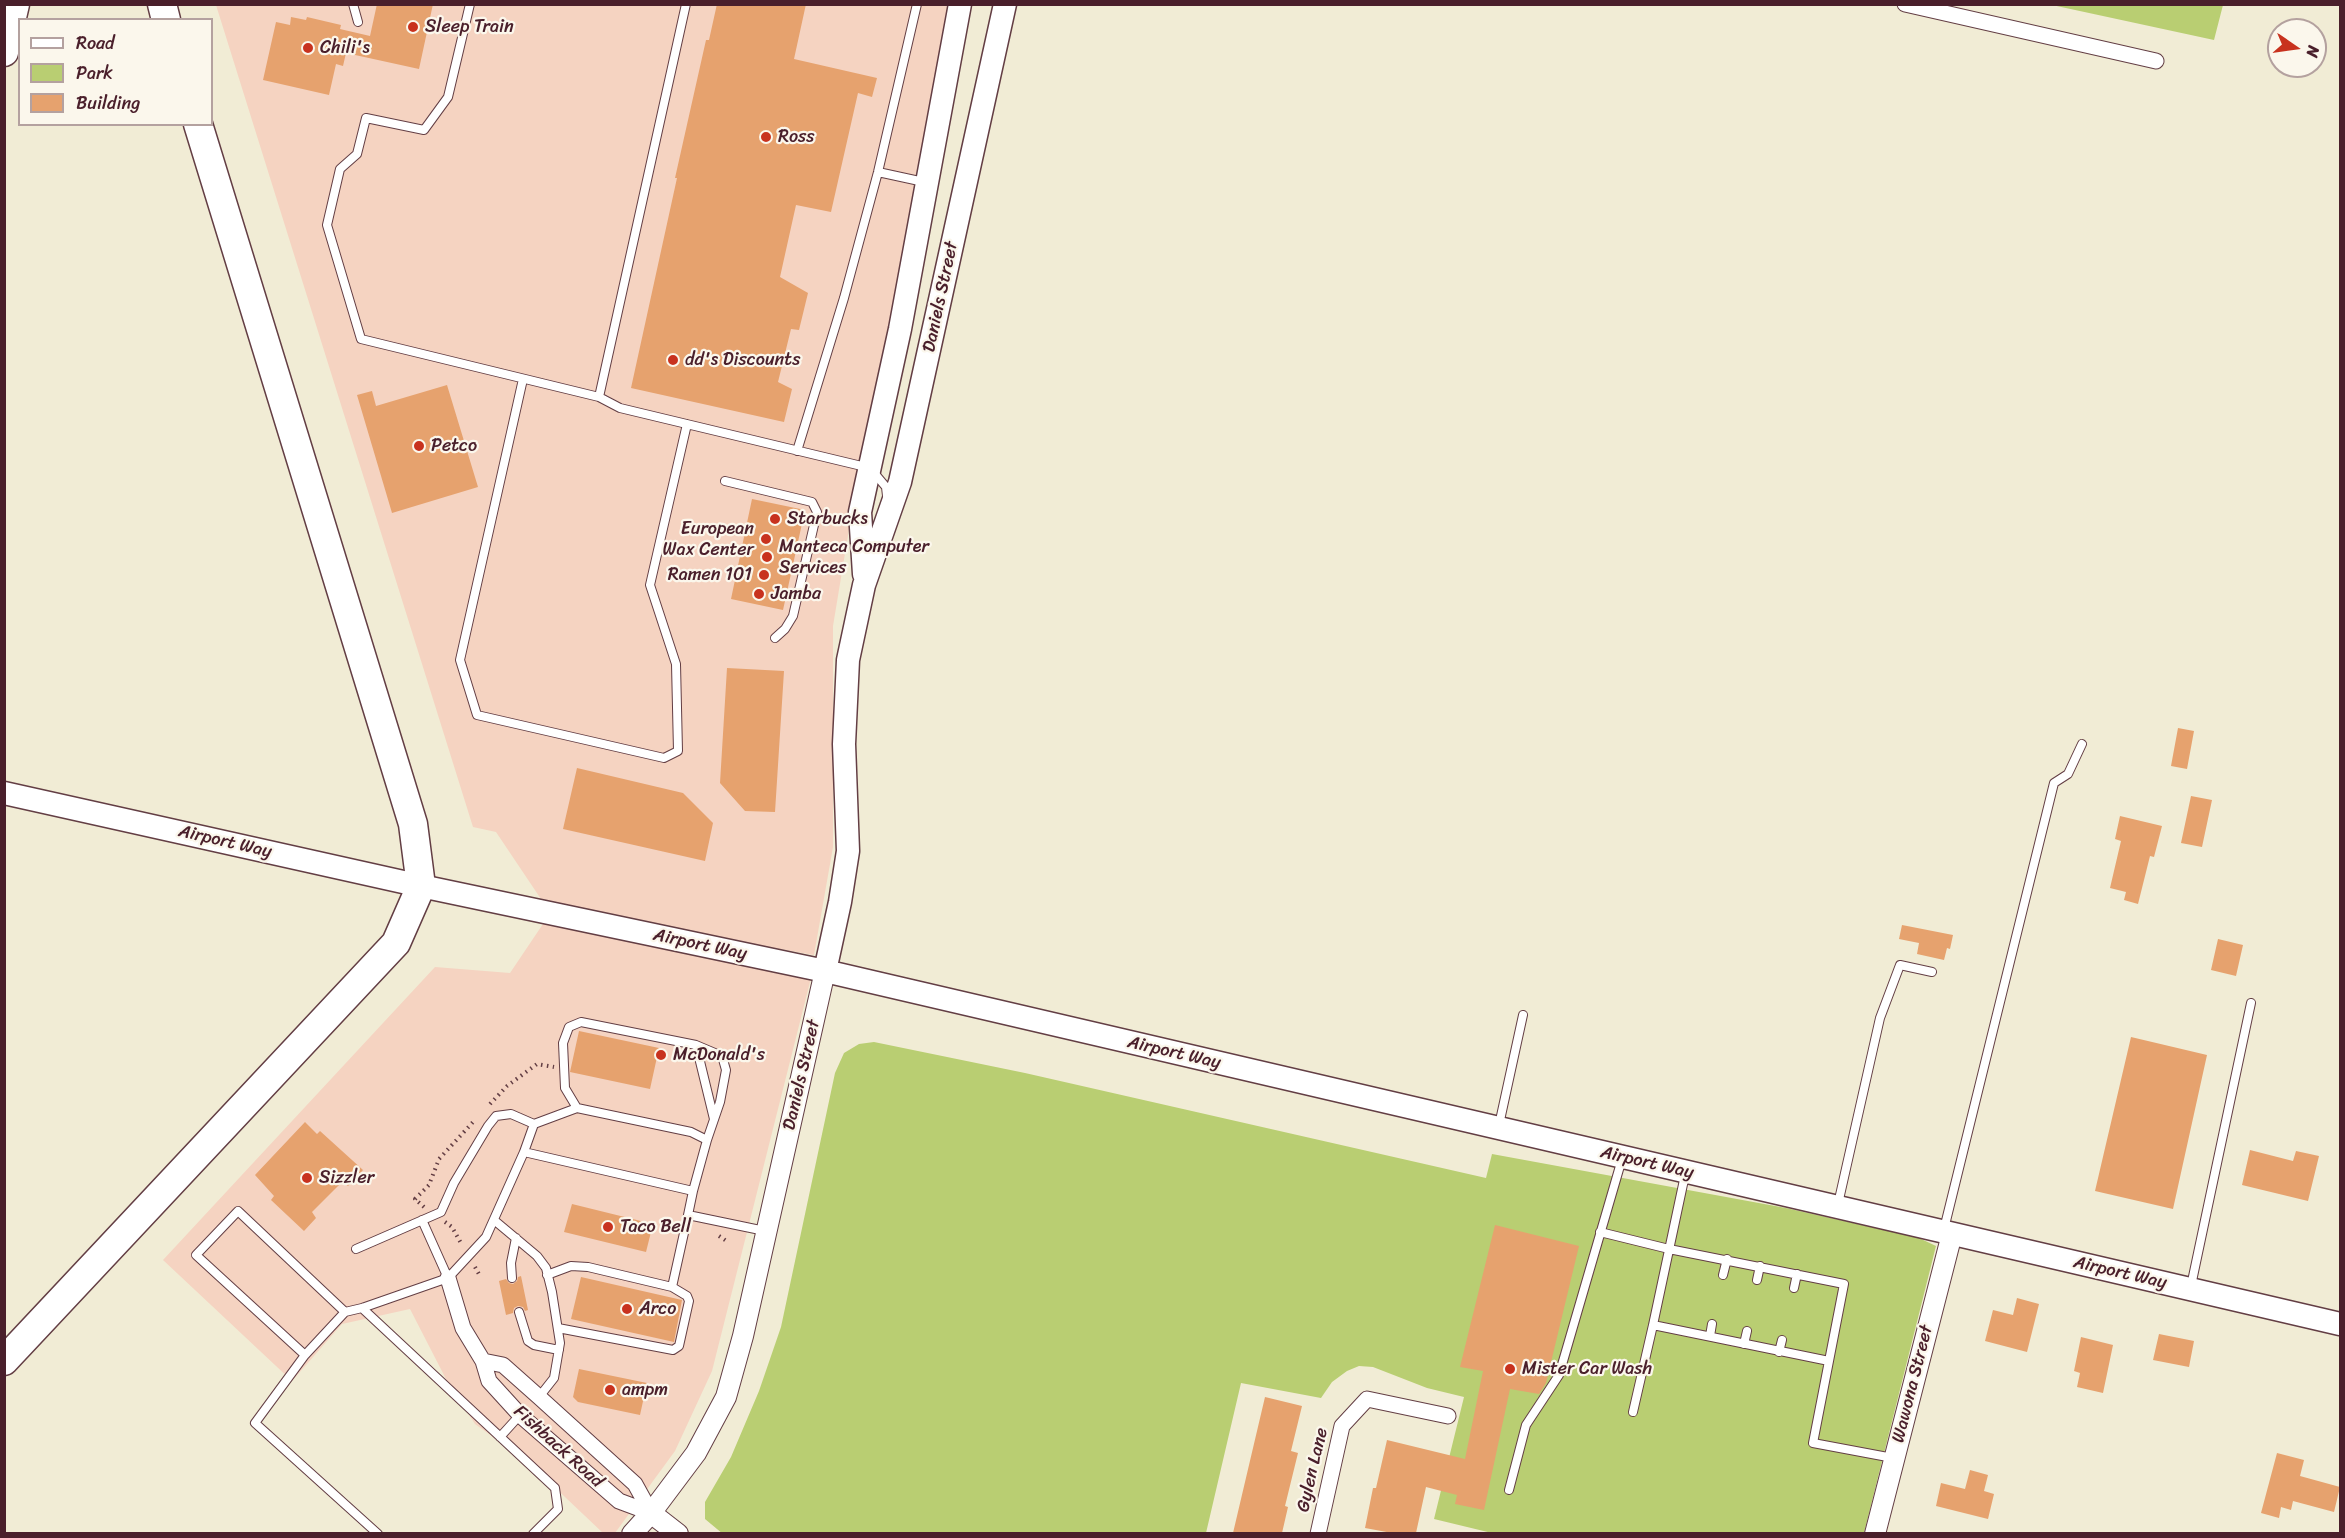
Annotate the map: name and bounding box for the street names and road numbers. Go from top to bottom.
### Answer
street label: Daniels Street [919,240,963,354]
street label: Airport Way [176,821,274,863]
street label: Airport Way [651,925,749,965]
street label: Daniels Street [779,1018,825,1132]
street label: Airport Way [1125,1032,1223,1074]
street label: Airport Way [1598,1142,1696,1184]
street label: Airport Way [2071,1252,2169,1294]
street label: Wawona Street [1888,1323,1938,1445]
street label: Fishback Road [509,1401,607,1493]
street label: Gylen Lane [1293,1426,1333,1514]

